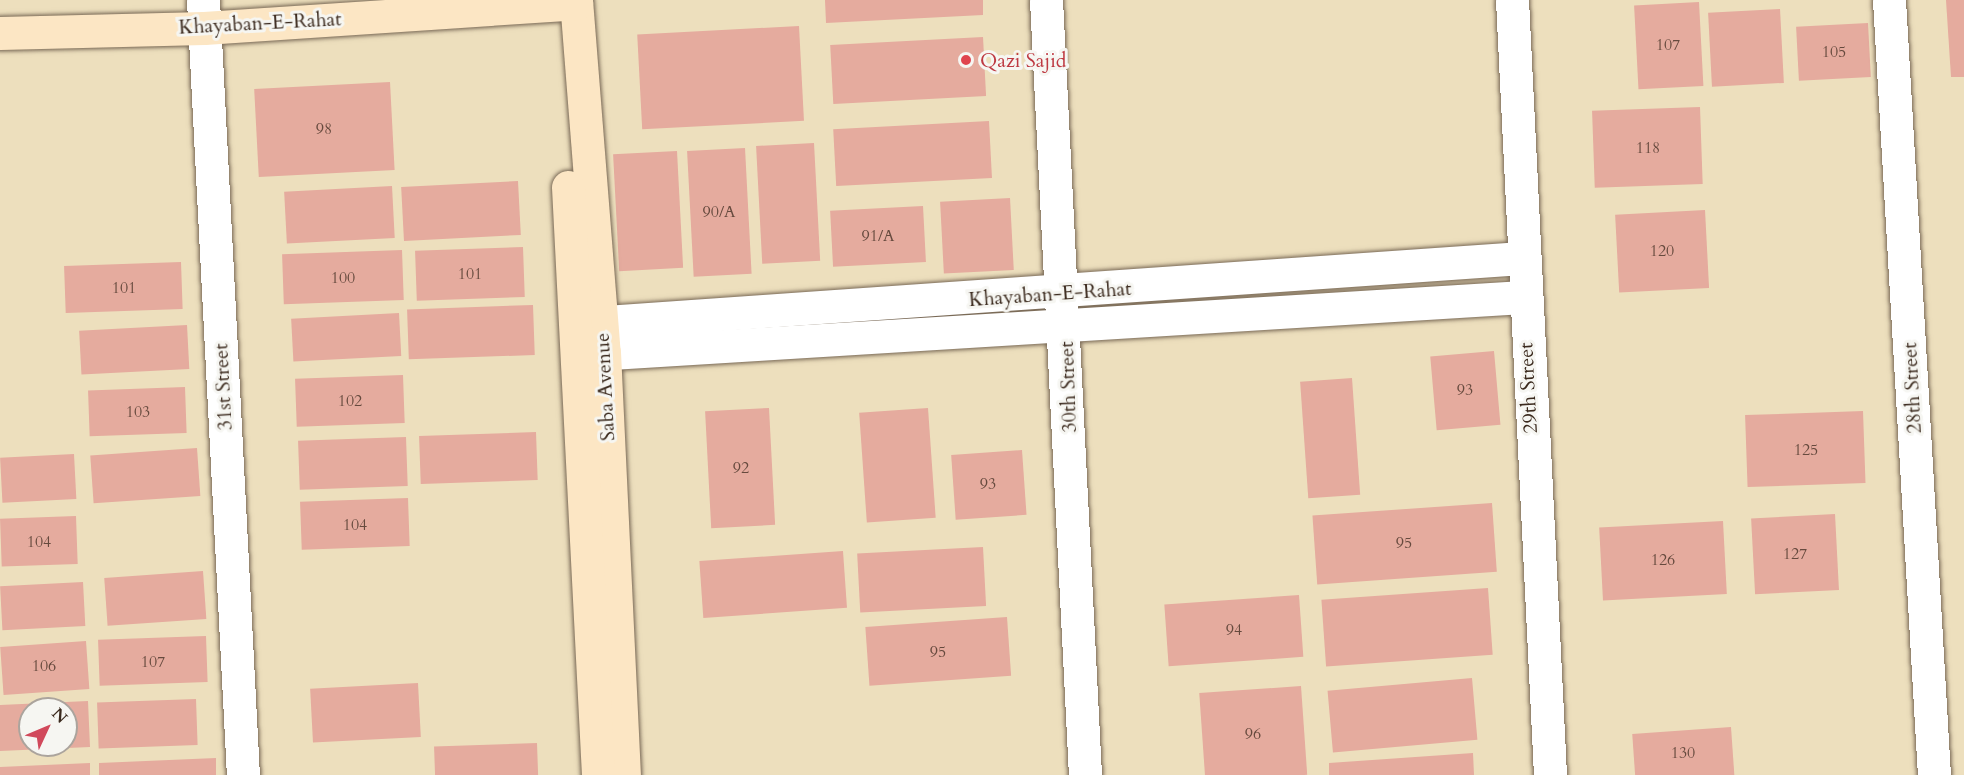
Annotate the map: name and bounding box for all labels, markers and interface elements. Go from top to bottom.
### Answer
street label: Khayaban-E-Rahat [178,7,342,39]
house number: 107 [1656,35,1680,55]
house number: 105 [1822,42,1846,62]
place label: Qazi Sajid [980,48,1066,72]
marker: Qazi Sajid [957,51,975,69]
house number: 98 [316,119,332,139]
house number: 118 [1636,138,1660,158]
house number: 90/A [703,202,735,222]
house number: 91/A [862,226,894,246]
house number: 120 [1650,241,1674,261]
house number: 101 [458,264,482,284]
house number: 100 [331,268,355,288]
street label: Khayaban-E-Rahat [968,276,1132,312]
house number: 101 [112,278,136,298]
street label: Saba Avenue [590,332,620,442]
street label: 30th Street [1054,341,1082,433]
street label: 29th Street [1514,342,1542,434]
street label: 28th Street [1898,342,1926,434]
street label: 31st Street [209,343,237,431]
house number: 93 [1457,380,1473,400]
house number: 102 [338,391,362,411]
house number: 103 [126,402,150,422]
house number: 125 [1794,440,1818,460]
house number: 92 [733,458,749,478]
house number: 93 [980,474,996,494]
house number: 104 [343,515,367,535]
house number: 104 [27,532,51,552]
house number: 95 [1396,533,1412,553]
house number: 127 [1783,544,1807,564]
house number: 126 [1651,550,1675,570]
house number: 94 [1226,620,1242,640]
house number: 95 [930,642,946,662]
house number: 107 [141,652,165,672]
house number: 106 [32,656,56,676]
north arrow [18,697,78,757]
text: N [47,703,72,729]
house number: 96 [1245,724,1261,744]
house number: 130 [1671,743,1695,763]

